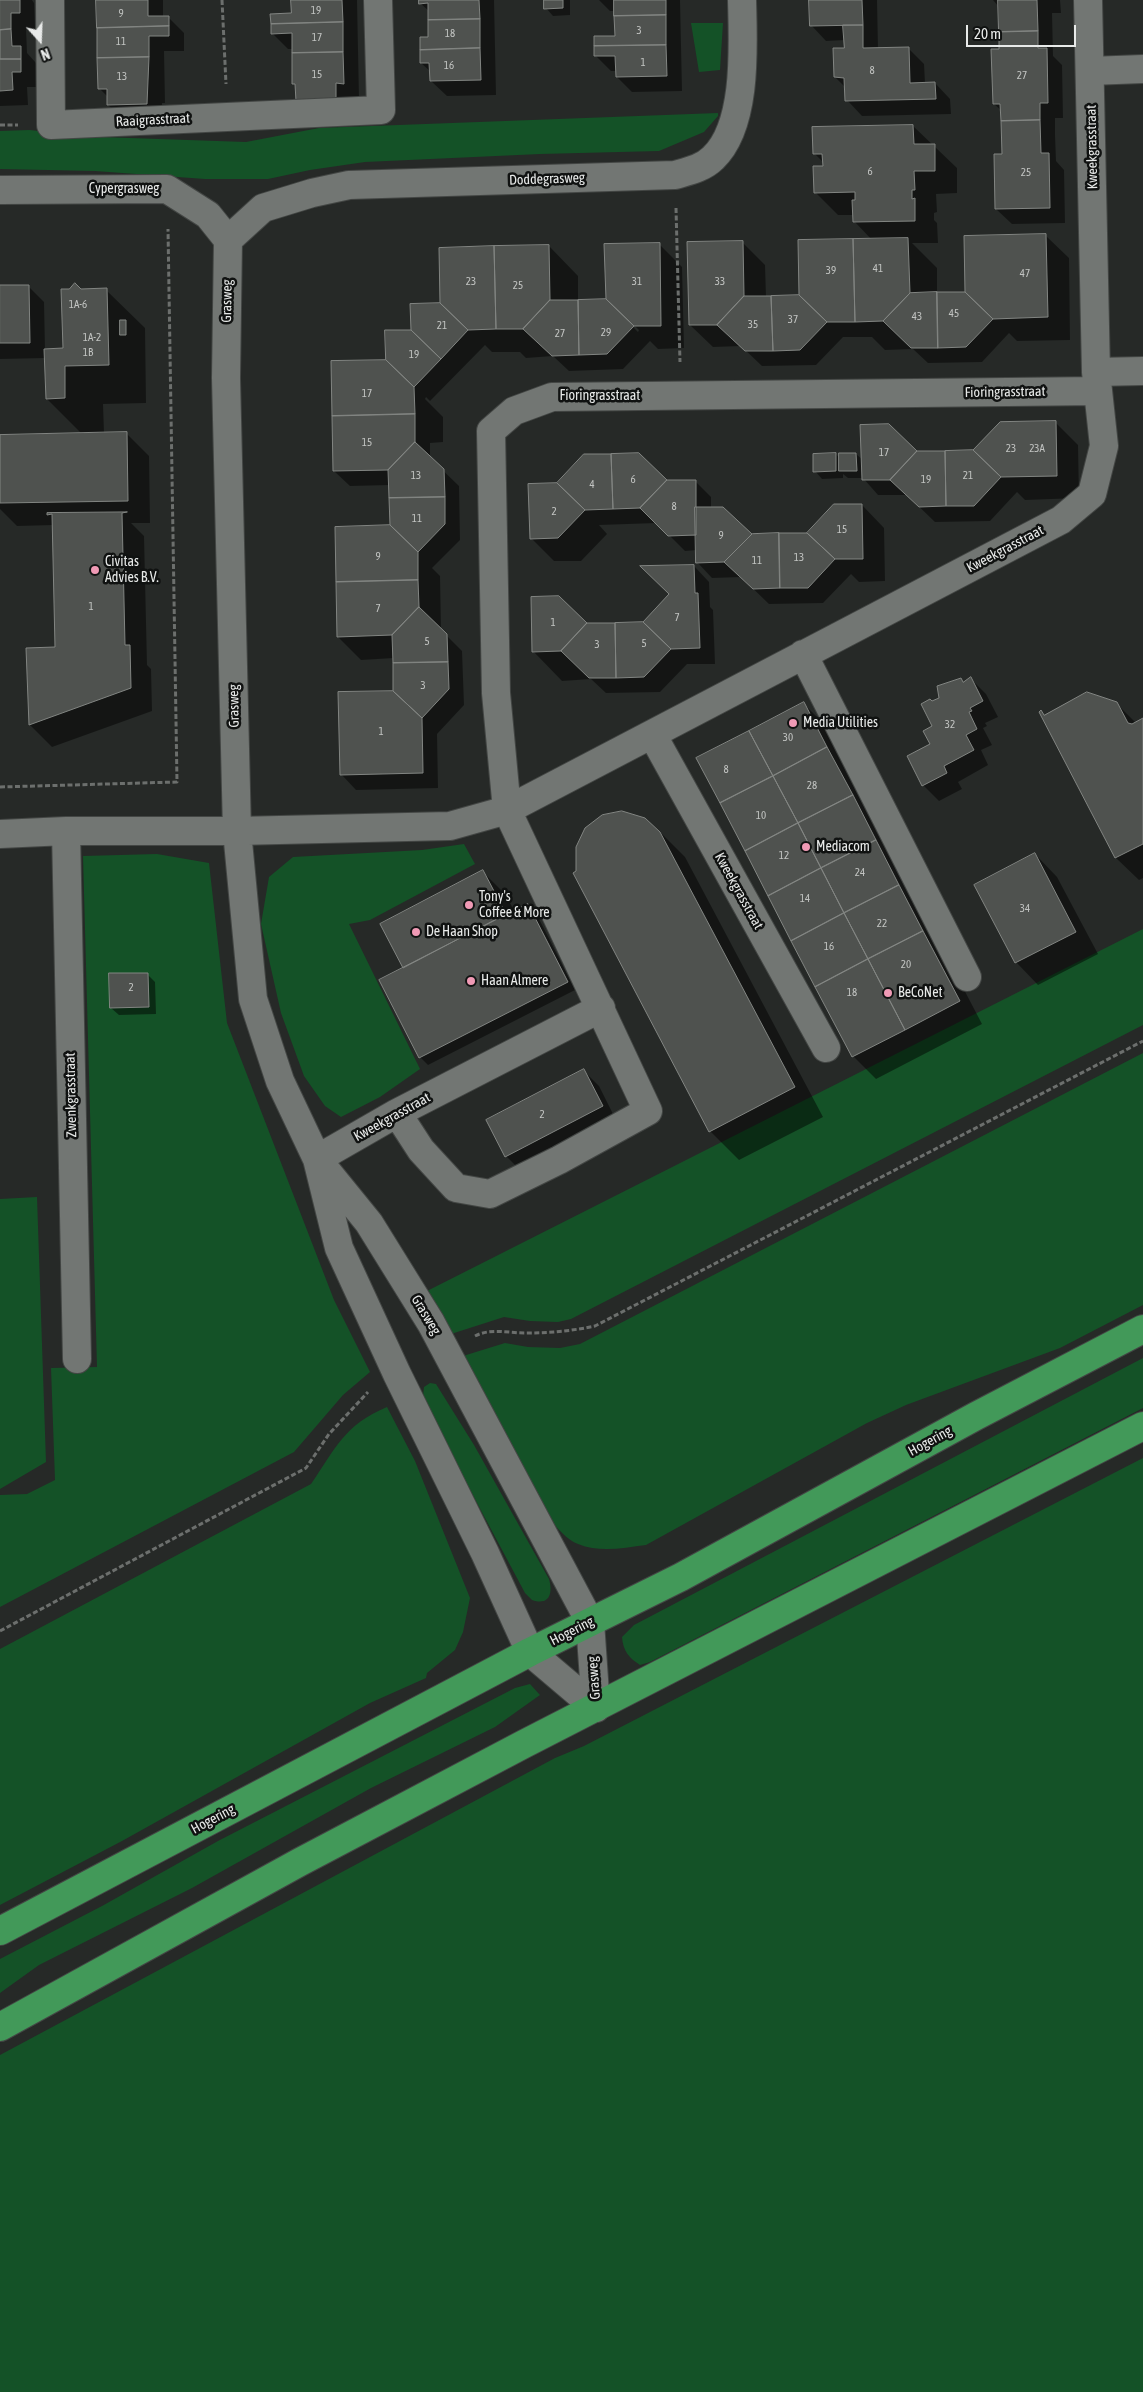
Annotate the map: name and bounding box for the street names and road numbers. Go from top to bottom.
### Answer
street label: Kweekgrasstraat [1083,105,1101,189]
street label: Raaigrasstraat [115,110,191,130]
street label: Doddegrasweg [509,169,585,189]
street label: Cypergrasweg [89,181,159,197]
street label: Grasweg [218,279,236,323]
street label: Fioringrasstraat [964,383,1046,401]
street label: Fioringrasstraat [560,388,640,404]
street label: Kweekgrasstraat [964,522,1046,576]
street label: Grasweg [225,684,243,728]
street label: Kweekgrasstraat [711,850,767,932]
street label: Zwenkgrasstraat [62,1052,80,1138]
street label: Kweekgrasstraat [351,1089,433,1145]
street label: Grasweg [408,1292,444,1338]
street label: Hogering [905,1422,955,1460]
street label: Hogering [547,1613,597,1649]
street label: Grasweg [584,1656,604,1700]
street label: Hogering [188,1801,238,1837]

